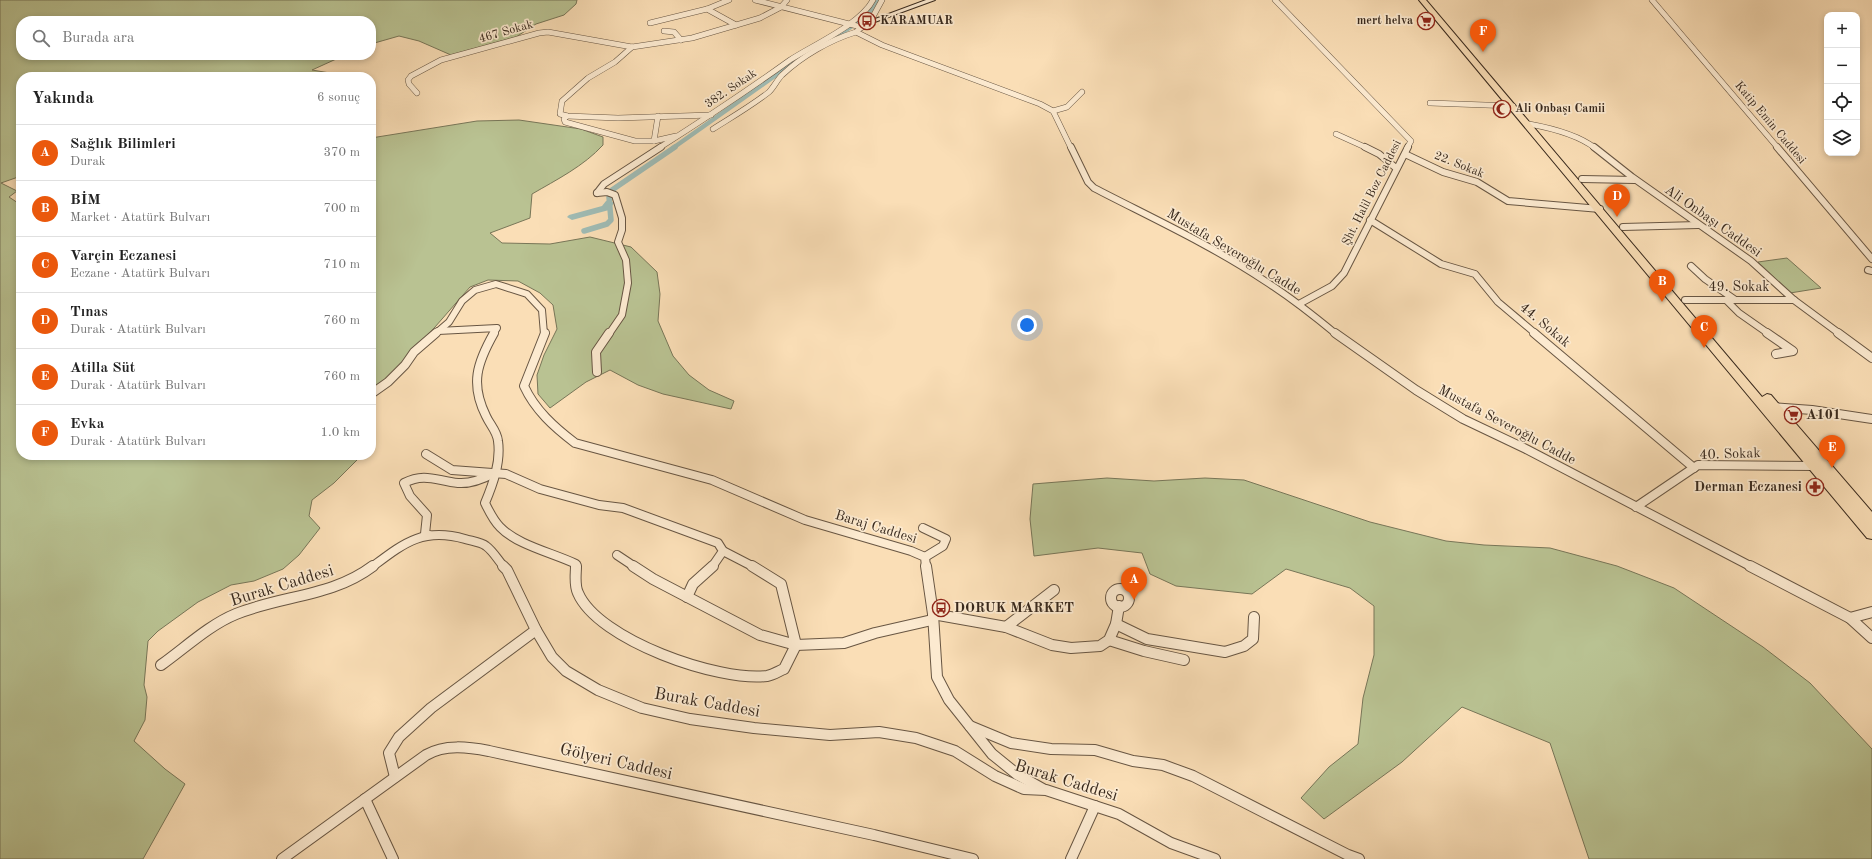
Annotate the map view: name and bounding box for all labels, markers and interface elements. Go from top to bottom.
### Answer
bus stop icon: KARAMUAR [857,11,877,31]
supermarket icon: mert helva [1416,11,1436,31]
map controls [1824,12,1860,156]
button: + [1824,12,1860,48]
place label: KARAMUAR [880,15,953,27]
place label: mert helva [1357,15,1413,27]
search box [16,16,376,60]
street label: 467 Sokak [477,19,535,45]
pin: F [1470,19,1496,52]
icon: search [30,27,52,49]
text: Burada ara [62,31,134,46]
button: − [1824,48,1860,84]
street label: 382. Sokak [703,67,759,111]
street label: Katip Emin Caddesi [1732,80,1808,166]
button: locate [1824,84,1860,120]
text: Yakında [32,90,94,107]
text: 6 sonuç [317,91,360,104]
mosque icon: Ali Onbaşı Camii [1492,99,1512,119]
place label: Ali Onbaşı Camii [1515,103,1606,115]
button: layers [1824,120,1860,156]
text: Sağlık Bilimleri [70,137,176,152]
street label: Şht. Halil Boz Caddesi [1340,138,1404,248]
text: A [40,146,50,159]
text: 370 m [323,146,360,159]
street label: 22. Sokak [1432,150,1486,180]
text: Durak [70,155,106,168]
street label: Ali Onbaşı Caddesi [1662,182,1764,260]
pin: D [1604,184,1630,217]
text: BİM [70,193,101,208]
text: B [40,202,50,215]
text: 700 m [323,202,360,215]
street label: Mustafa Severoğlu Cadde [1165,206,1303,298]
text: Market · Atatürk Bulvarı [70,211,210,224]
text: Varçin Eczanesi [70,249,176,264]
text: C [41,258,49,271]
text: 710 m [323,258,360,271]
text: Eczane · Atatürk Bulvarı [70,267,210,280]
pin: B [1649,269,1675,302]
street label: 49. Sokak [1708,280,1770,294]
street label: 44. Sokak [1517,300,1573,350]
text: Tınas [70,305,108,320]
text: D [40,314,50,327]
text: 760 m [323,314,360,327]
your location [1017,315,1037,335]
pin: C [1691,315,1717,348]
text: Durak · Atatürk Bulvarı [70,323,206,336]
text: Atilla Süt [70,361,135,376]
text: E [41,370,49,383]
text: 760 m [323,370,360,383]
text: Durak · Atatürk Bulvarı [70,379,206,392]
street label: Mustafa Severoğlu Cadde [1436,383,1578,467]
supermarket icon: A101 [1783,405,1803,425]
place label: A101 [1806,408,1841,422]
text: Evka [70,417,104,432]
text: F [41,426,49,439]
text: 1.0 km [321,426,360,439]
text: Durak · Atatürk Bulvarı [70,435,206,448]
pin: E [1819,435,1845,468]
street label: 40. Sokak [1699,446,1761,462]
pharmacy icon: Derman Eczanesi [1805,477,1825,497]
place label: Derman Eczanesi [1694,480,1802,494]
street label: Baraj Caddesi [833,508,919,546]
street label: Burak Caddesi [228,562,336,610]
pin: A [1121,567,1147,600]
bus stop icon: DORUK MARKET [931,598,951,618]
place label: DORUK MARKET [954,601,1074,615]
street label: Burak Caddesi [653,685,762,721]
street label: Gölyeri Caddesi [558,741,674,783]
street label: Burak Caddesi [1012,757,1120,805]

